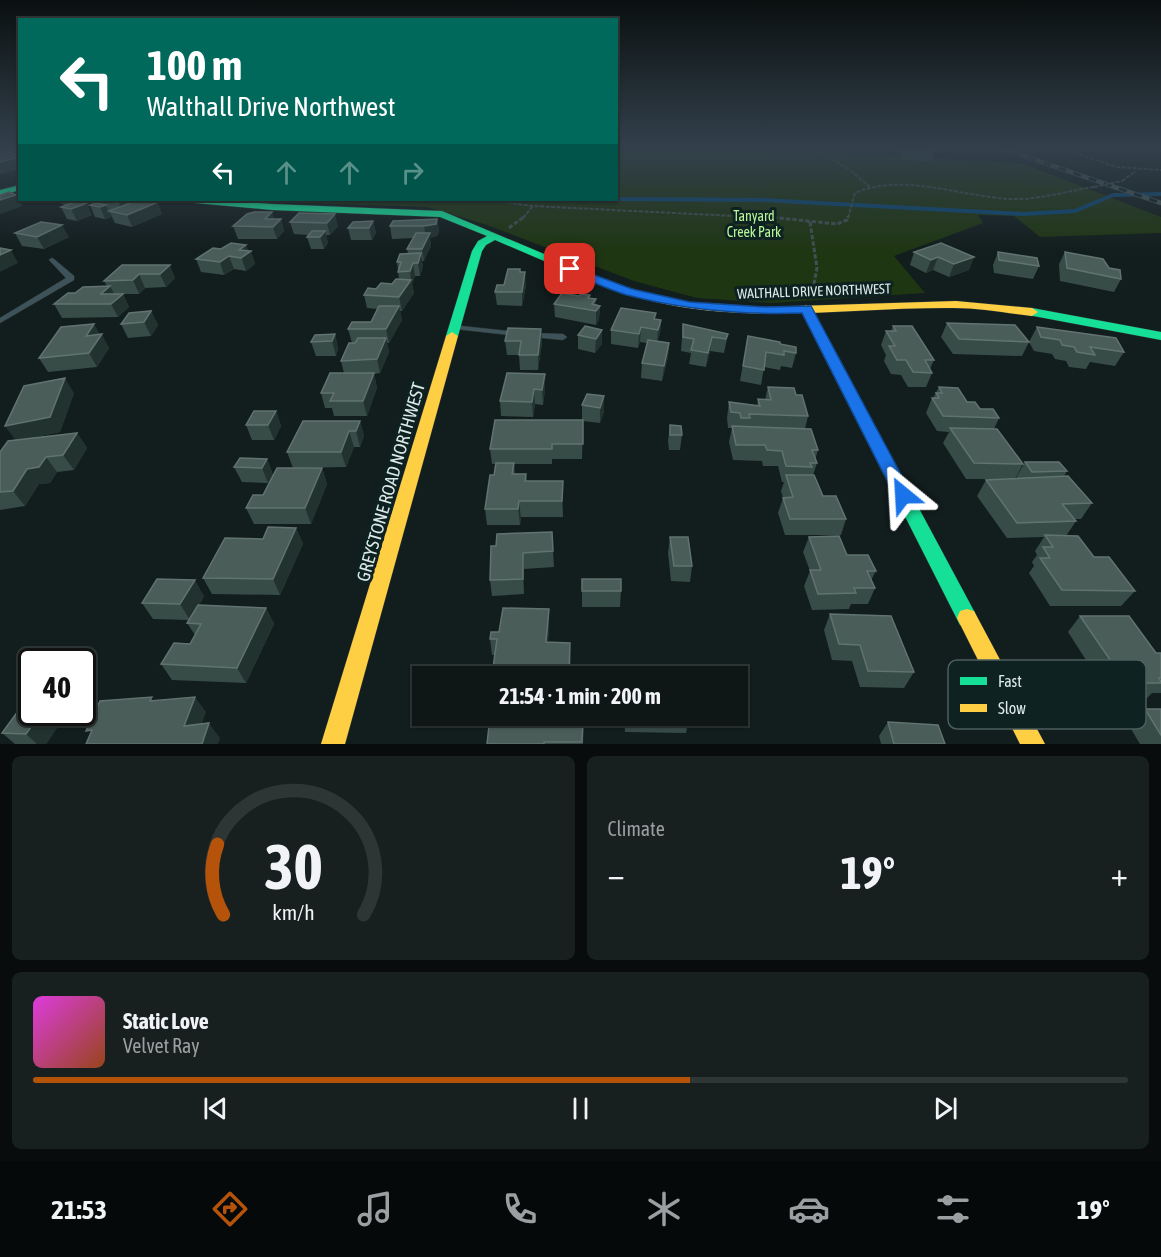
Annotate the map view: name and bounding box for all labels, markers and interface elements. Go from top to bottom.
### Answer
text: 100 m [147,41,242,89]
icon: left [48,42,126,120]
text: Walthall Drive Northwest [147,91,396,122]
icon: left [207,156,240,189]
icon: ahead [270,156,303,189]
icon: ahead [333,156,366,189]
icon: right [396,156,429,189]
park label: Tanyard Creek Park [727,208,781,240]
pin [544,243,595,294]
icon: arrive [553,252,586,285]
street label: WALTHALL DRIVE NORTHWEST [737,280,891,302]
street label: GREYSTONE ROAD NORTHWEST [352,380,429,584]
position arrow [871,463,935,527]
speed limit sign: 40 [18,648,96,726]
legend [948,660,1146,729]
text: Fast [998,672,1022,690]
text: 21:54 · 1 min · 200 m [499,683,661,709]
text: Slow [998,699,1026,717]
text: Climate [608,817,665,840]
text: 30 [264,831,323,902]
text: 19° [840,847,895,899]
text: − [608,855,625,893]
text: + [1111,855,1128,893]
text: km/h [272,900,315,925]
text: Static Love [123,1008,209,1034]
text: Velvet Ray [123,1034,200,1057]
icon: previous [199,1092,232,1125]
icon: pause [564,1092,597,1125]
icon: next [929,1092,962,1125]
icon: directions [209,1188,251,1230]
icon: music [354,1188,396,1230]
icon: phone [499,1188,541,1230]
icon: climate [643,1188,685,1230]
icon: car [788,1188,830,1230]
icon: filters [932,1188,974,1230]
text: 21:53 [51,1194,107,1225]
text: 19° [1077,1194,1110,1225]

